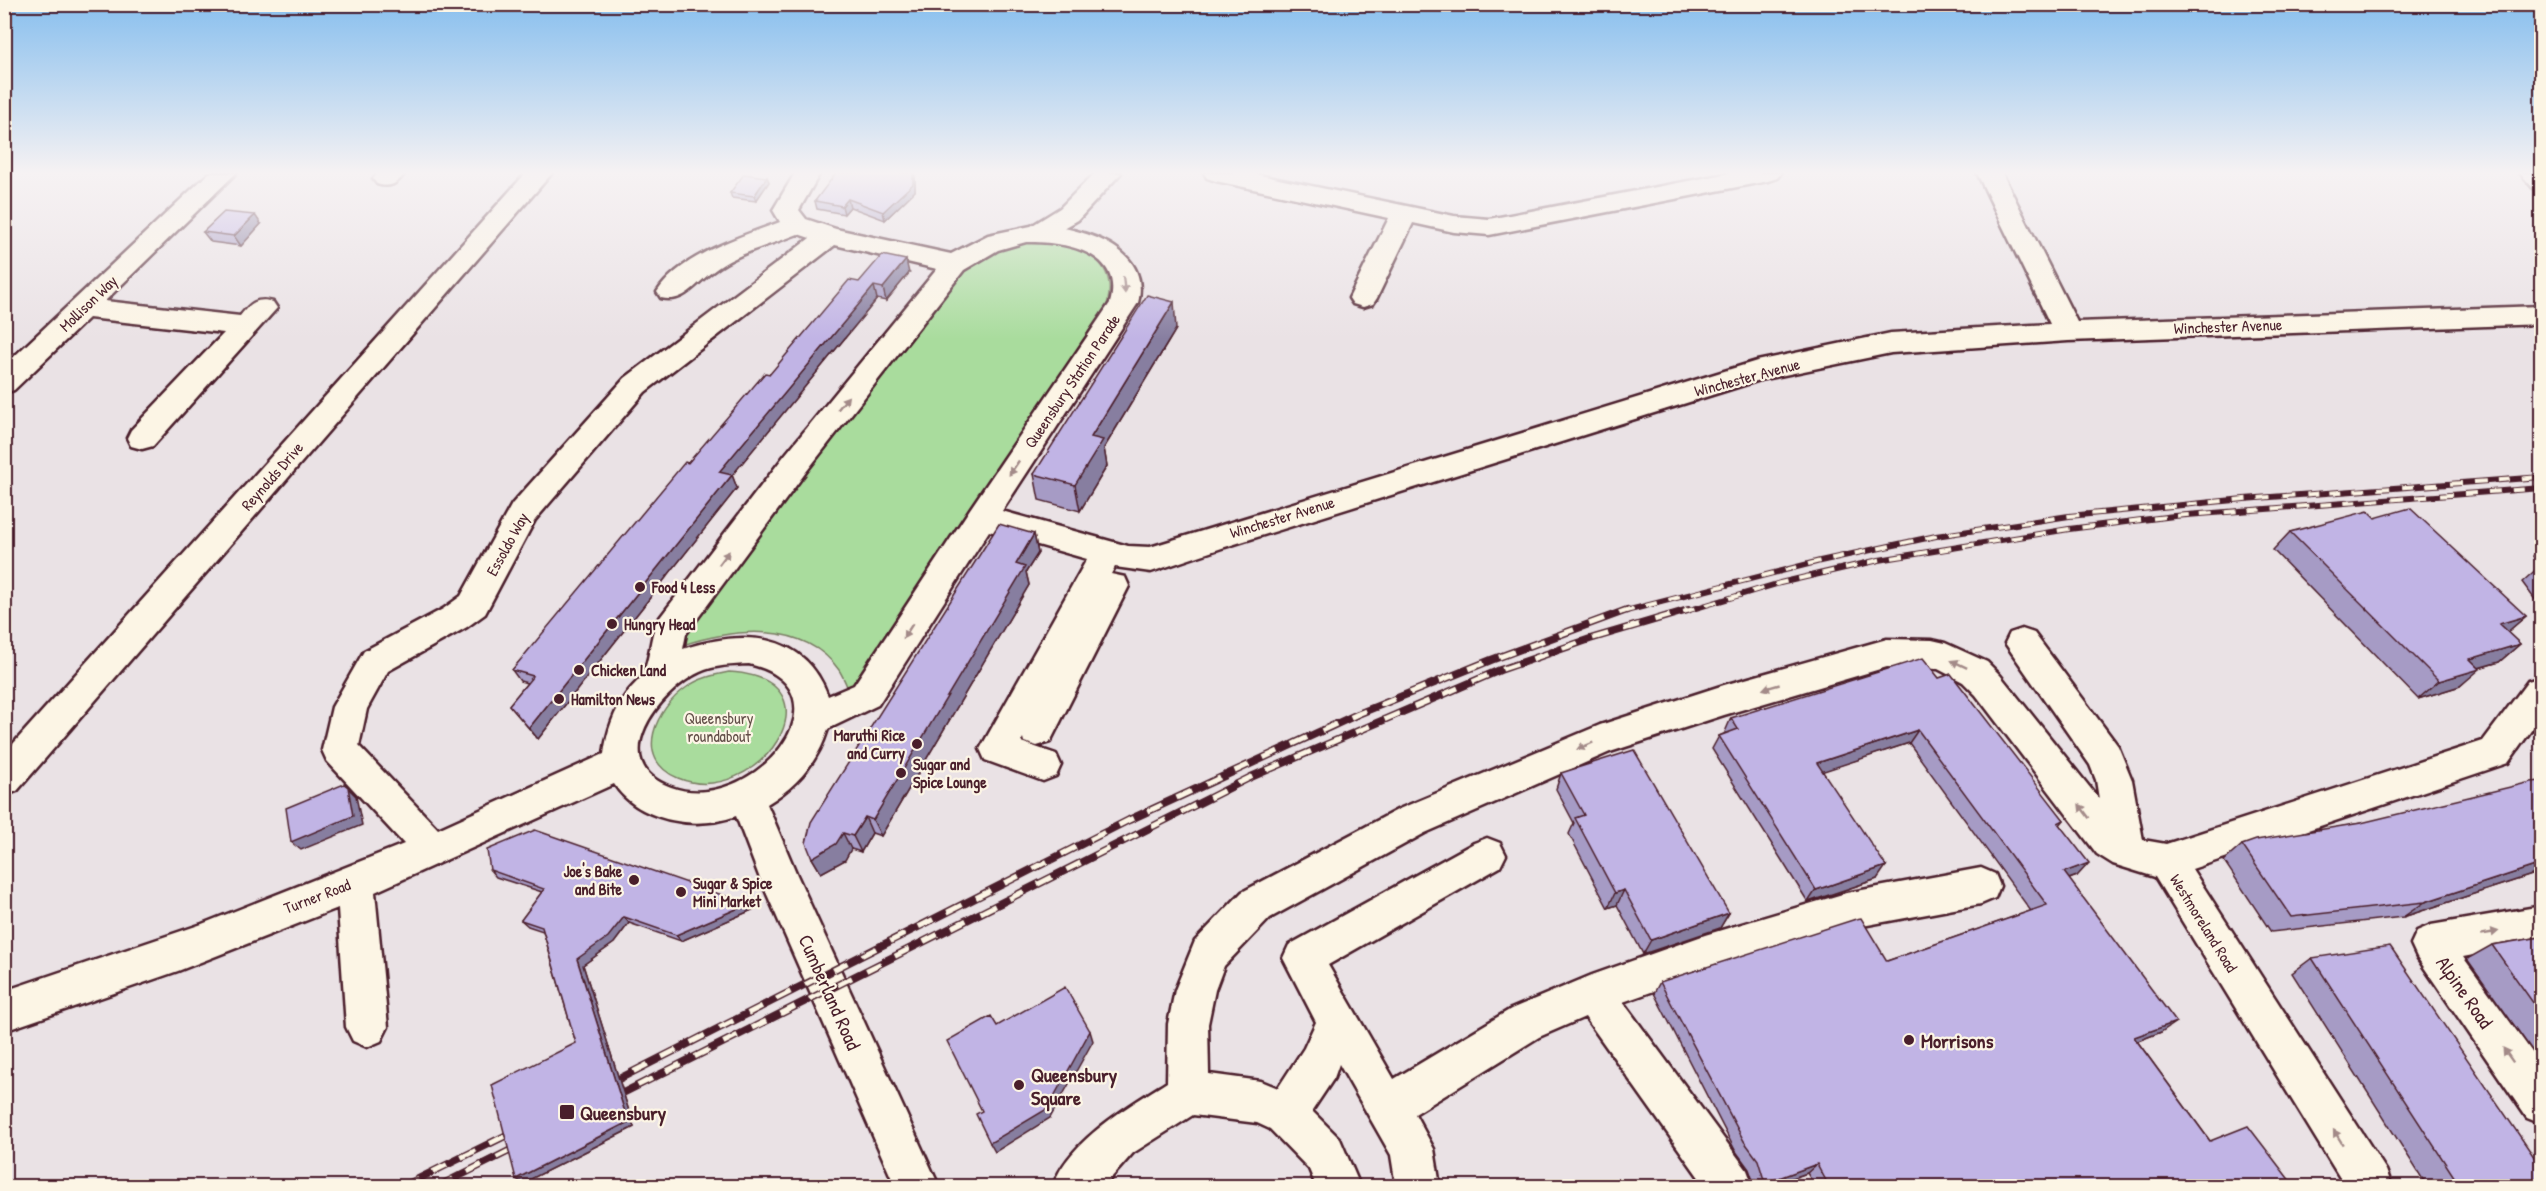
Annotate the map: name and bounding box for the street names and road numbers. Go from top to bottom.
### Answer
street label: Mollison Way [54,270,122,336]
street label: Queensbury Station Parade [1019,309,1125,452]
street label: Winchester Avenue [2173,313,2283,339]
street label: Winchester Avenue [1692,352,1803,402]
street label: Reynolds Drive [236,436,308,515]
street label: Winchester Avenue [1227,490,1338,543]
street label: Essoldo Way [481,508,534,580]
street label: Westmoreland Road [2165,870,2243,976]
street label: Turner Road [281,873,353,919]
street label: Cumberland Road [792,930,868,1054]
street label: Alpine Road [2430,950,2500,1034]

